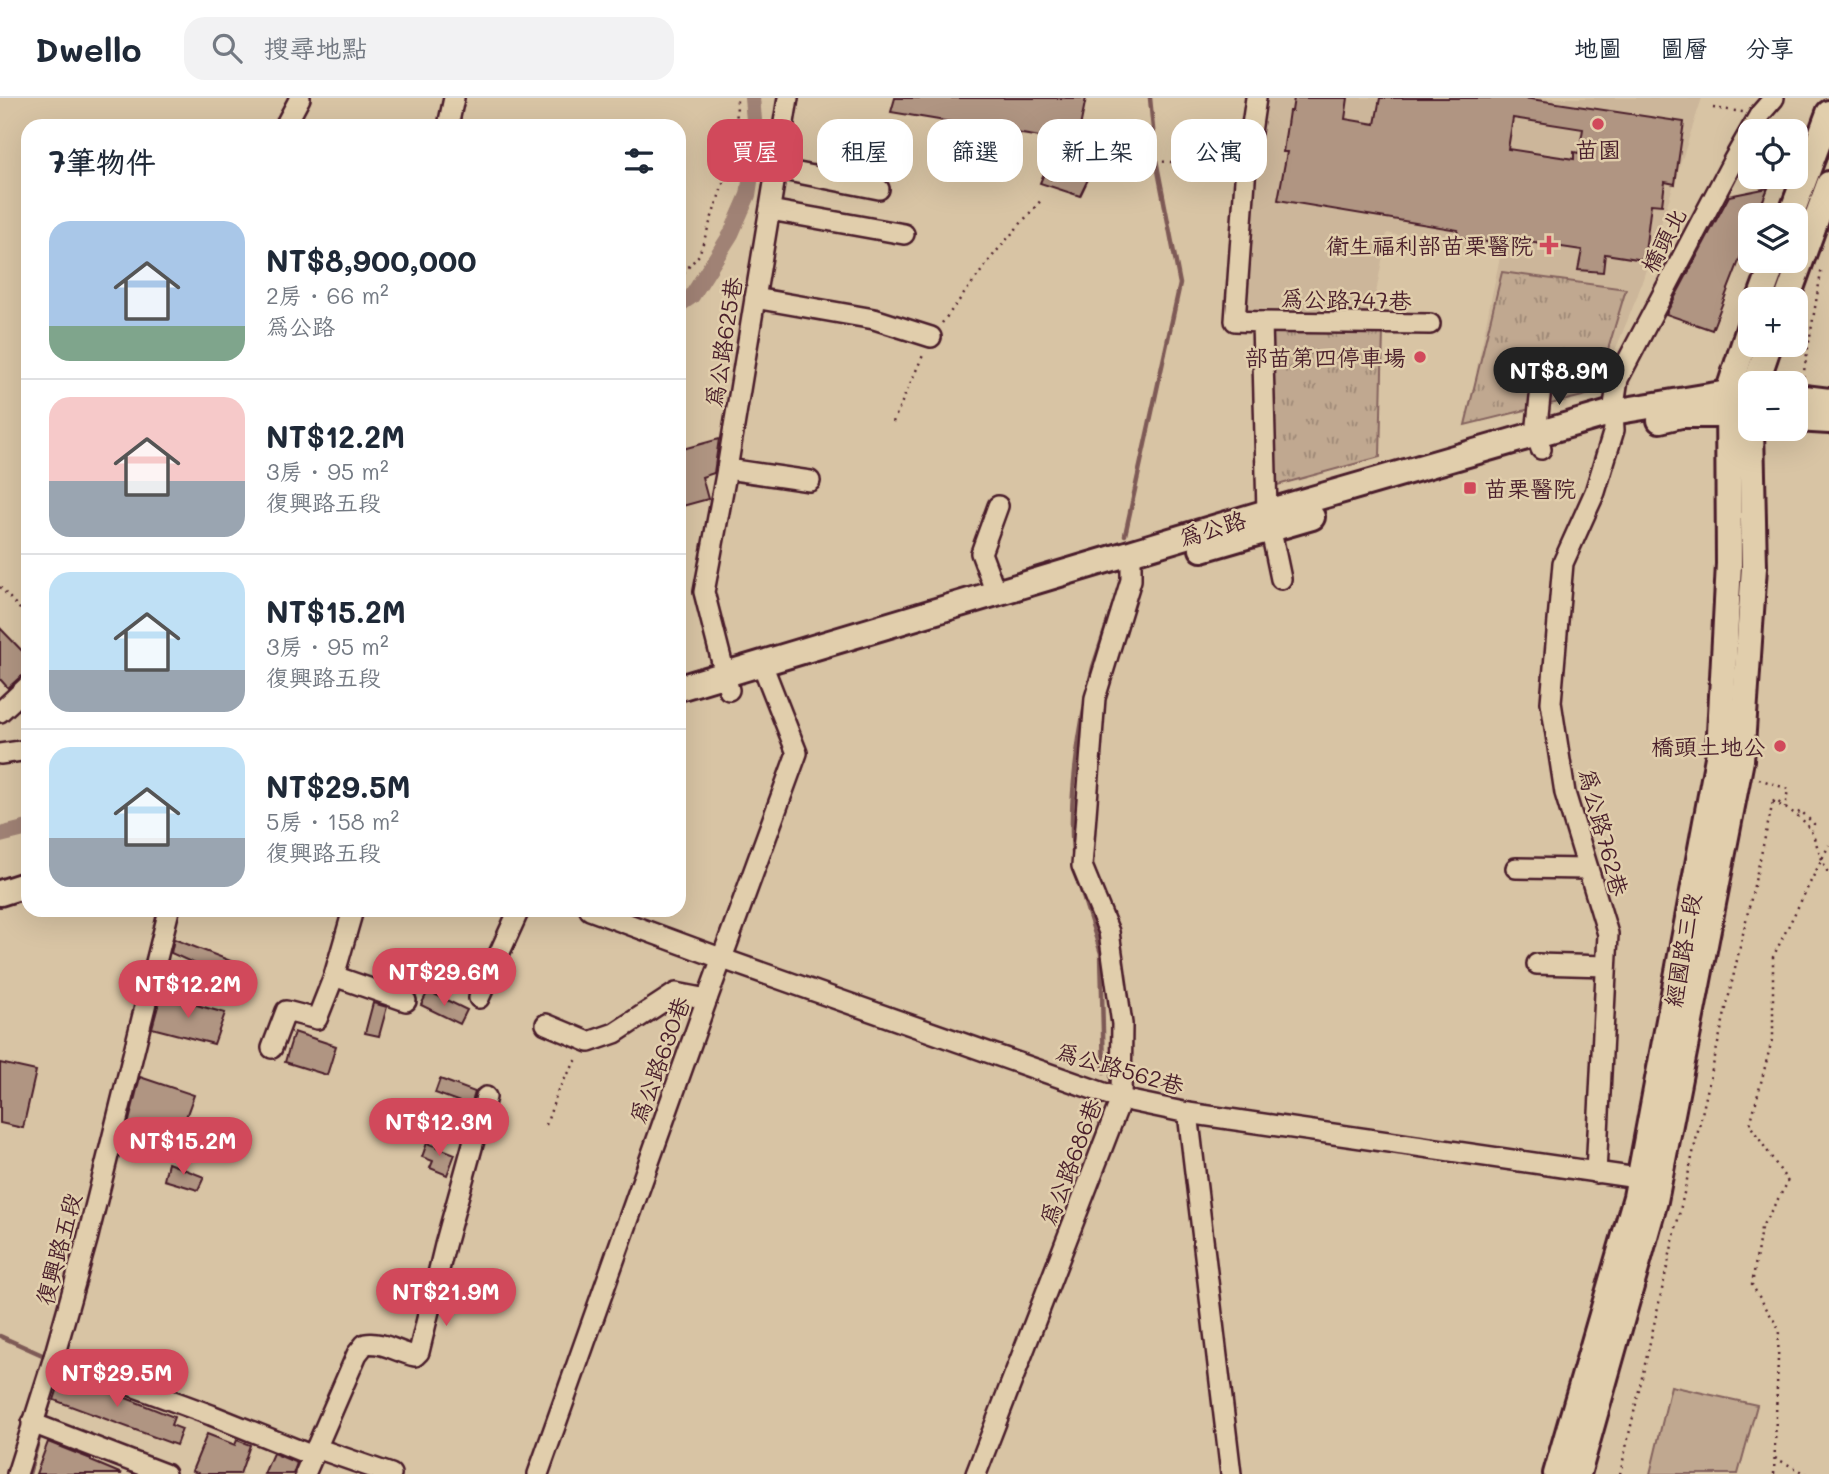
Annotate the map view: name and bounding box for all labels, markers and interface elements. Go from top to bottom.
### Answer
search box [184,17,674,80]
text: Dwello [35,27,142,70]
icon: search [208,29,246,67]
text: 搜尋地點 [264,31,368,65]
text: 地圖 [1574,32,1622,63]
text: 圖層 [1660,32,1708,63]
text: 分享 [1746,32,1794,63]
marker: 苗園 [1590,116,1606,132]
chip: 買屋 [707,119,803,182]
chip: 租屋 [817,119,913,182]
chip: 篩選 [927,119,1023,182]
chip: 新上架 [1037,119,1157,182]
chip: 公寓 [1171,119,1267,182]
map controls [1738,119,1808,441]
button: locate [1738,119,1808,189]
place label: 苗園 [1575,134,1621,164]
text: 7筆物件 [49,141,156,181]
icon: filters [620,142,658,180]
street label: 橋頭北 [1634,202,1692,278]
button: layers [1738,203,1808,273]
place label: 衛生福利部苗栗醫院 [1326,230,1533,260]
marker: 衛生福利部苗栗醫院 [1539,235,1559,255]
text: NT$8,900,000 [266,240,477,280]
icon: home [105,249,189,333]
street label: 為公路625巷 [698,273,748,410]
text: 2房 · 66 m² [266,280,389,310]
street label: 為公路747巷 [1280,283,1413,315]
button: + [1738,287,1808,357]
text: 為公路 [266,311,335,341]
place label: 部苗第四停車場 [1245,342,1406,372]
pin: NT$8.9M [1494,348,1624,407]
marker: 部苗第四停車場 [1412,349,1428,365]
text: NT$8.9M [1509,355,1609,385]
button: − [1738,371,1808,441]
text: NT$12.2M [266,416,405,456]
icon: home [105,425,189,509]
text: 3房 · 95 m² [266,456,389,486]
place label: 苗栗醫院 [1484,473,1576,503]
marker: 苗栗醫院 [1462,480,1478,496]
text: 復興路五段 [266,487,381,517]
street label: 為公路 [1175,504,1249,552]
text: NT$15.2M [266,591,406,631]
icon: home [105,600,189,684]
text: 3房 · 95 m² [266,631,389,661]
text: 復興路五段 [266,662,381,692]
place label: 橋頭土地公 [1651,731,1766,761]
marker: 橋頭土地公 [1772,738,1788,754]
street label: 為公路762巷 [1572,765,1636,900]
text: NT$29.5M [266,766,411,806]
icon: home [105,775,189,859]
text: 5房 · 158 m² [266,806,399,836]
text: 復興路五段 [266,837,381,867]
street label: 經國路三段 [1657,891,1707,1009]
pin: NT$29.6M [372,948,516,1008]
text: NT$29.6M [388,956,500,986]
pin: NT$12.2M [116,960,260,1020]
text: NT$12.2M [135,968,241,998]
street label: 為公路630巷 [622,991,696,1128]
street label: 為公路562巷 [1052,1035,1189,1101]
street label: 為公路686巷 [1032,1093,1108,1230]
pin: NT$12.3M [367,1098,511,1158]
text: NT$12.3M [385,1106,493,1136]
pin: NT$15.2M [111,1118,255,1177]
text: NT$15.2M [129,1125,237,1155]
street label: 復興路五段 [29,1190,87,1308]
pin: NT$21.9M [374,1268,518,1328]
text: NT$21.9M [392,1276,500,1306]
pin: NT$29.5M [45,1350,189,1409]
text: NT$29.5M [61,1357,173,1387]

